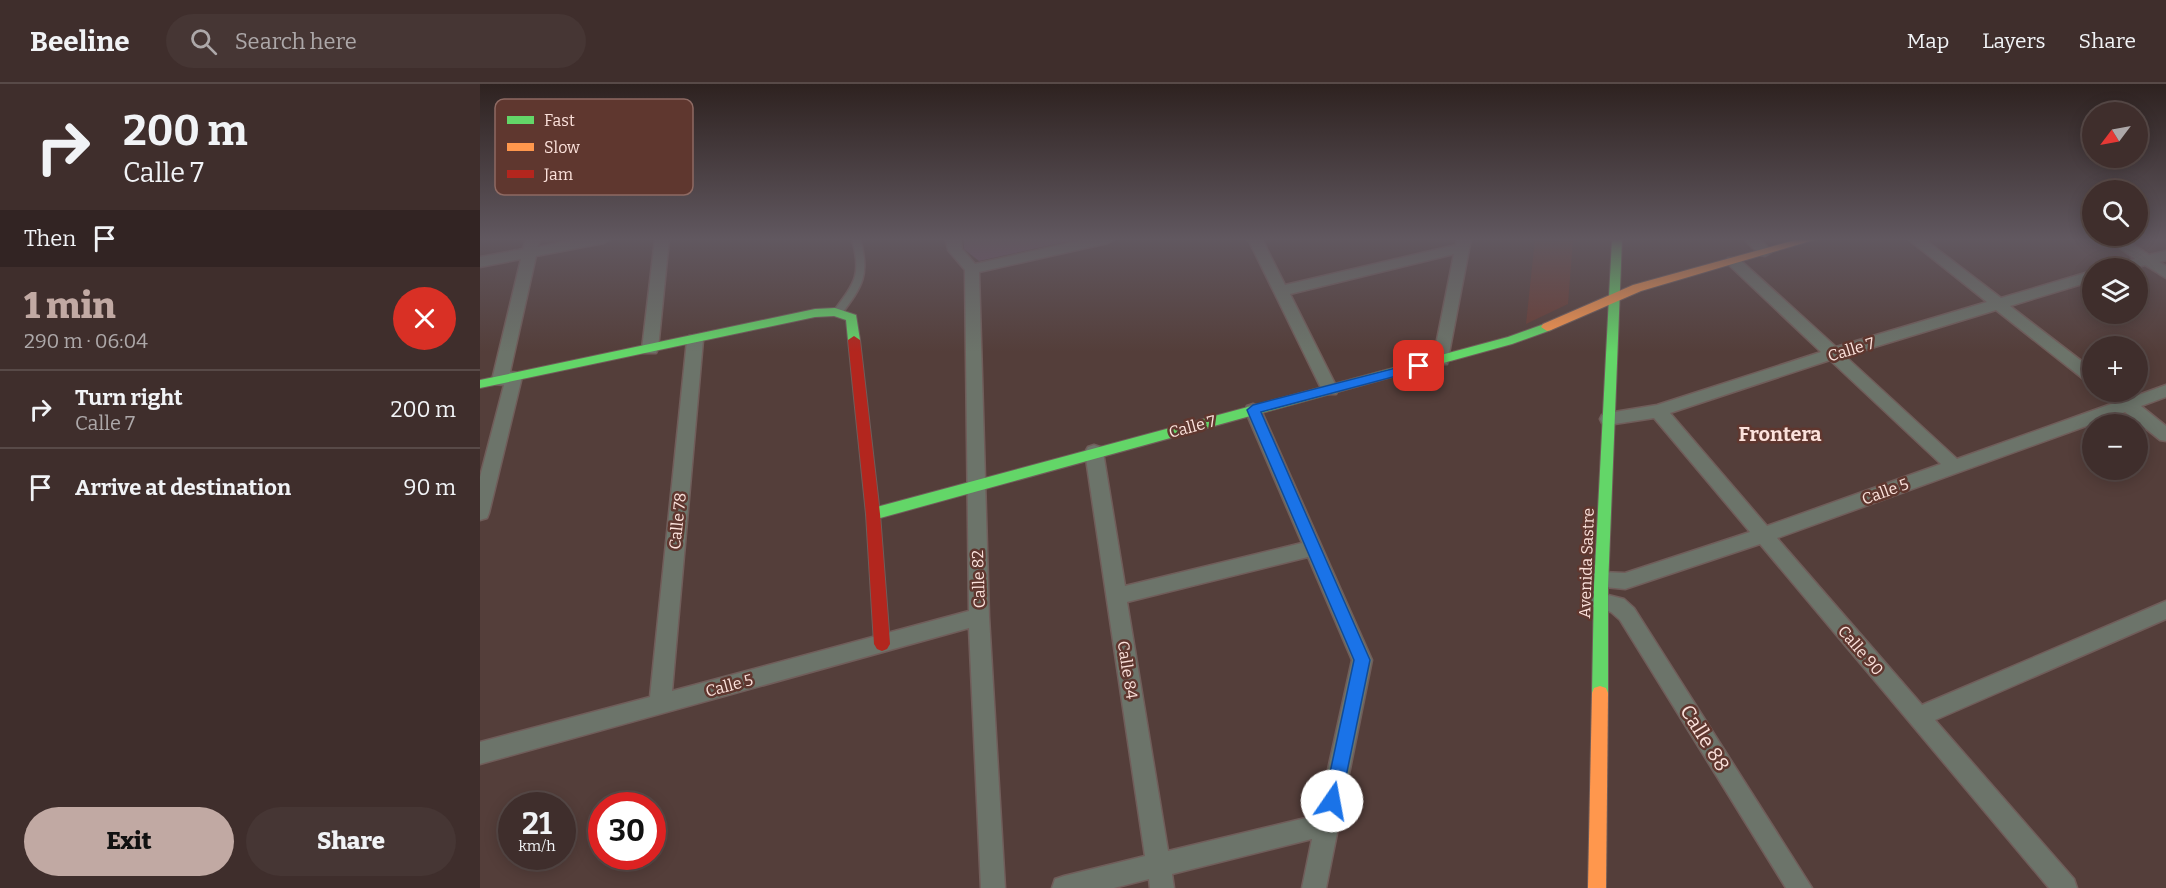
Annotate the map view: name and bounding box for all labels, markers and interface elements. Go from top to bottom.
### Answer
search box [166,14,586,68]
text: Beeline [30,25,130,58]
icon: search [187,25,220,58]
text: Search here [235,28,357,55]
text: Map [1907,28,1949,54]
text: Layers [1982,28,2046,54]
text: Share [2079,28,2136,54]
legend [495,99,693,195]
north arrow [2082,102,2148,168]
map controls [2082,102,2148,480]
text: 200 m [123,106,248,156]
icon: right [24,108,102,186]
text: Fast [544,111,575,130]
text: Slow [544,138,580,157]
text: Calle 7 [123,157,204,189]
text: Jam [543,165,573,184]
button: search [2082,180,2148,246]
icon: arrive [88,222,121,255]
text: Then [24,225,76,252]
button: layers [2082,258,2148,324]
text: 1 min [24,284,116,328]
button: close [393,287,456,350]
text: 290 m · 06:04 [24,329,148,353]
street label: Calle 7 [1825,333,1877,366]
button: + [2082,336,2148,402]
pin [1393,340,1444,391]
icon: arrive [1402,349,1435,382]
text: Turn right [75,384,183,411]
icon: right [24,393,57,426]
text: 200 m [390,396,456,423]
text: Calle 7 [75,411,135,435]
street label: Calle 7 [1167,411,1218,442]
button: − [2082,414,2148,480]
district label: Frontera [1738,422,1822,446]
icon: arrive [24,471,57,504]
text: Arrive at destination [75,474,291,501]
text: 90 m [404,474,456,501]
street label: Calle 5 [1859,474,1911,509]
street label: Calle 78 [665,492,690,551]
street label: Avenida Sastre [1575,507,1598,619]
street label: Calle 82 [968,550,989,608]
street label: Calle 90 [1834,622,1887,679]
street label: Calle 84 [1114,640,1142,701]
street label: Calle 5 [703,670,755,701]
street label: Calle 88 [1675,700,1735,776]
position arrow [1300,769,1364,833]
speed limit sign: 30 [588,792,666,870]
text: 21 [522,806,552,842]
button: Exit [24,807,234,876]
button: Share [246,807,456,876]
text: km/h [518,837,556,855]

